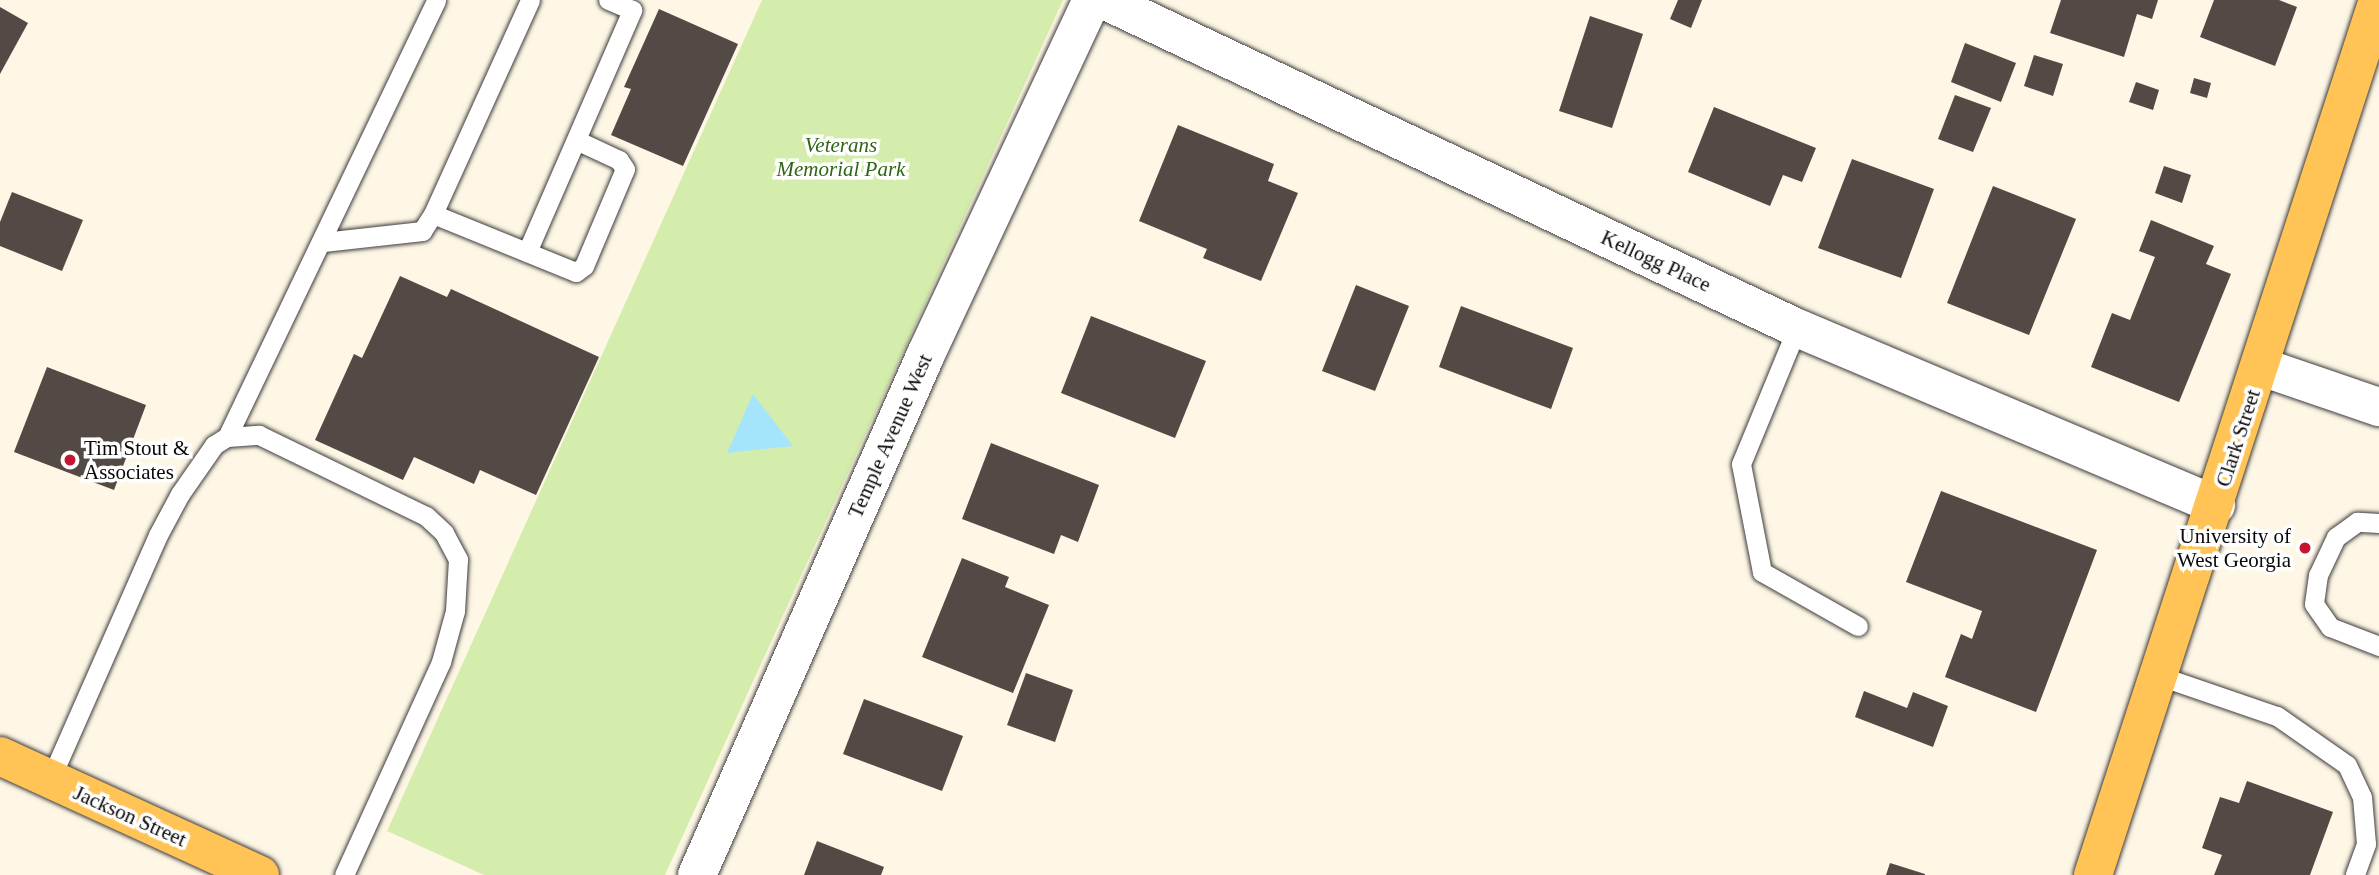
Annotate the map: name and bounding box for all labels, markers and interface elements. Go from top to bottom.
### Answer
park label: Veterans Memorial Park [777,132,905,182]
street label: Kellogg Place [1597,225,1715,297]
street label: Temple Avenue West [842,349,938,523]
street label: Clark Street [2210,386,2266,490]
place label: Tim Stout & Associates [84,435,189,485]
marker: Tim Stout & Associates [62,452,78,468]
place label: University of West Georgia [2177,523,2291,573]
marker: University of West Georgia [2297,540,2313,556]
street label: Jackson Street [70,780,190,852]

